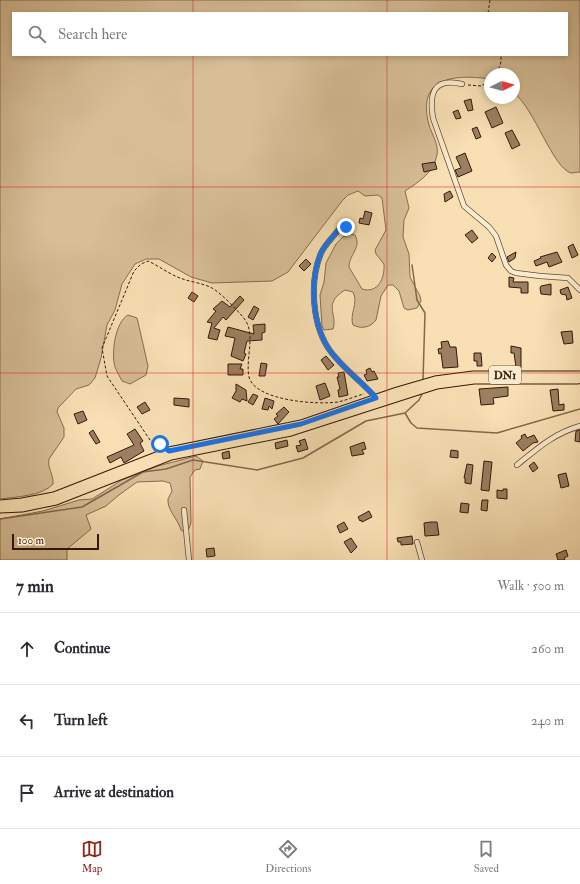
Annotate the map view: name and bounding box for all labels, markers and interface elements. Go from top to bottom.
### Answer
search box [12,12,568,56]
icon: search [26,23,48,45]
text: Search here [58,25,127,44]
north arrow [484,68,520,104]
route end [337,218,355,236]
road number: DN1 [489,366,521,384]
route start [151,435,169,453]
scale bar [12,532,99,551]
text: 100 m [18,534,44,547]
text: 7 min [16,576,54,597]
text: Walk · 500 m [497,578,564,594]
icon: ahead [16,638,38,660]
text: Continue [54,639,110,658]
text: 260 m [531,641,564,657]
icon: left [16,710,38,732]
text: Turn left [54,711,108,730]
text: 240 m [531,713,564,729]
icon: arrive [16,782,38,804]
text: Arrive at destination [54,783,174,802]
tab: Map [81,838,103,875]
tab: Directions [265,838,312,875]
tab: Saved [474,838,499,875]

